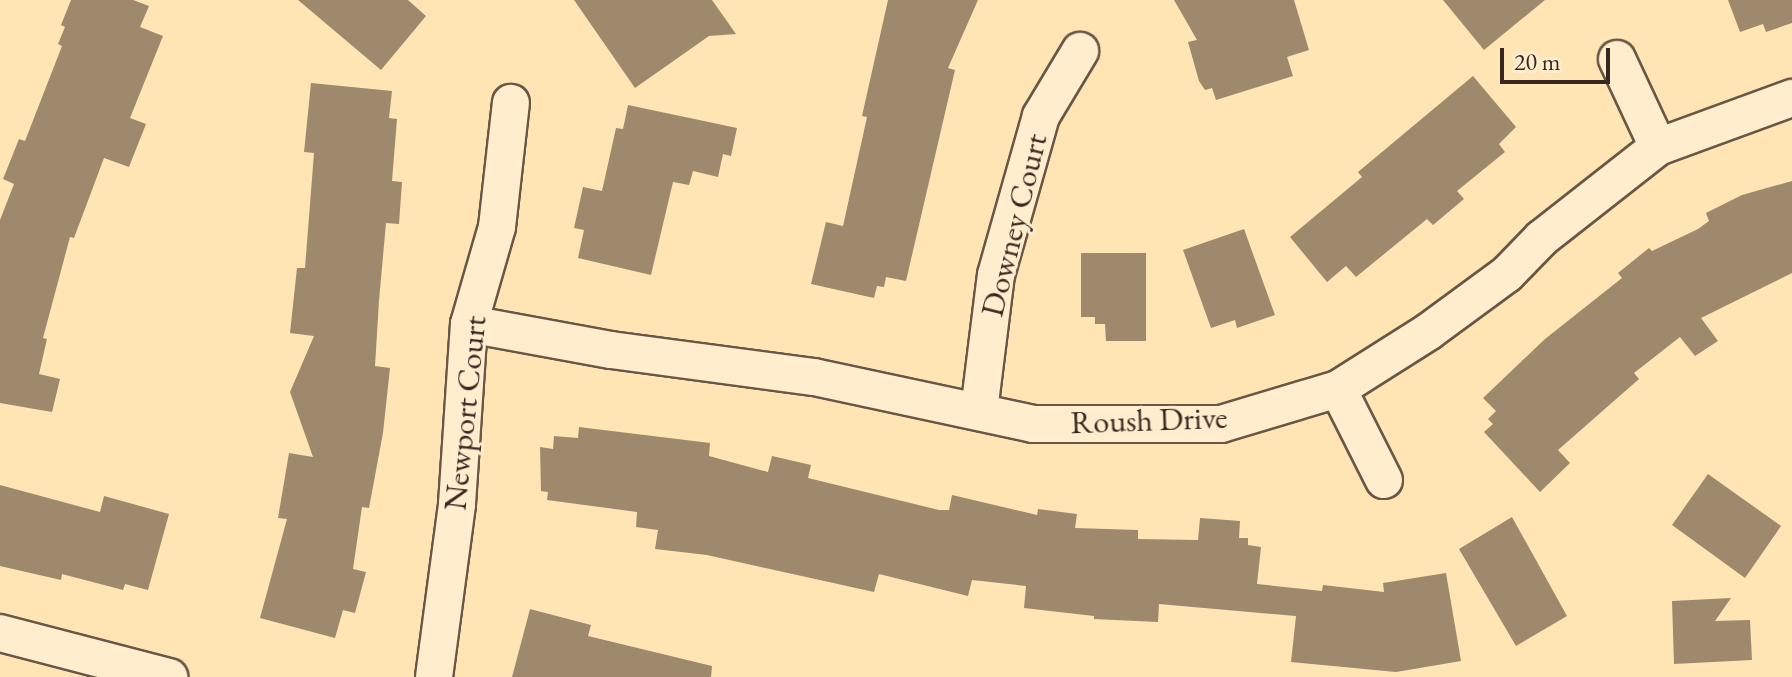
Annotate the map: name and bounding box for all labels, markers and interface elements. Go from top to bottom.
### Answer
scale bar [1504,32,1614,82]
text: 20 m [1514,46,1561,77]
street label: Downey Court [973,129,1055,321]
street label: Newport Court [436,314,494,512]
street label: Roush Drive [1070,398,1228,442]

